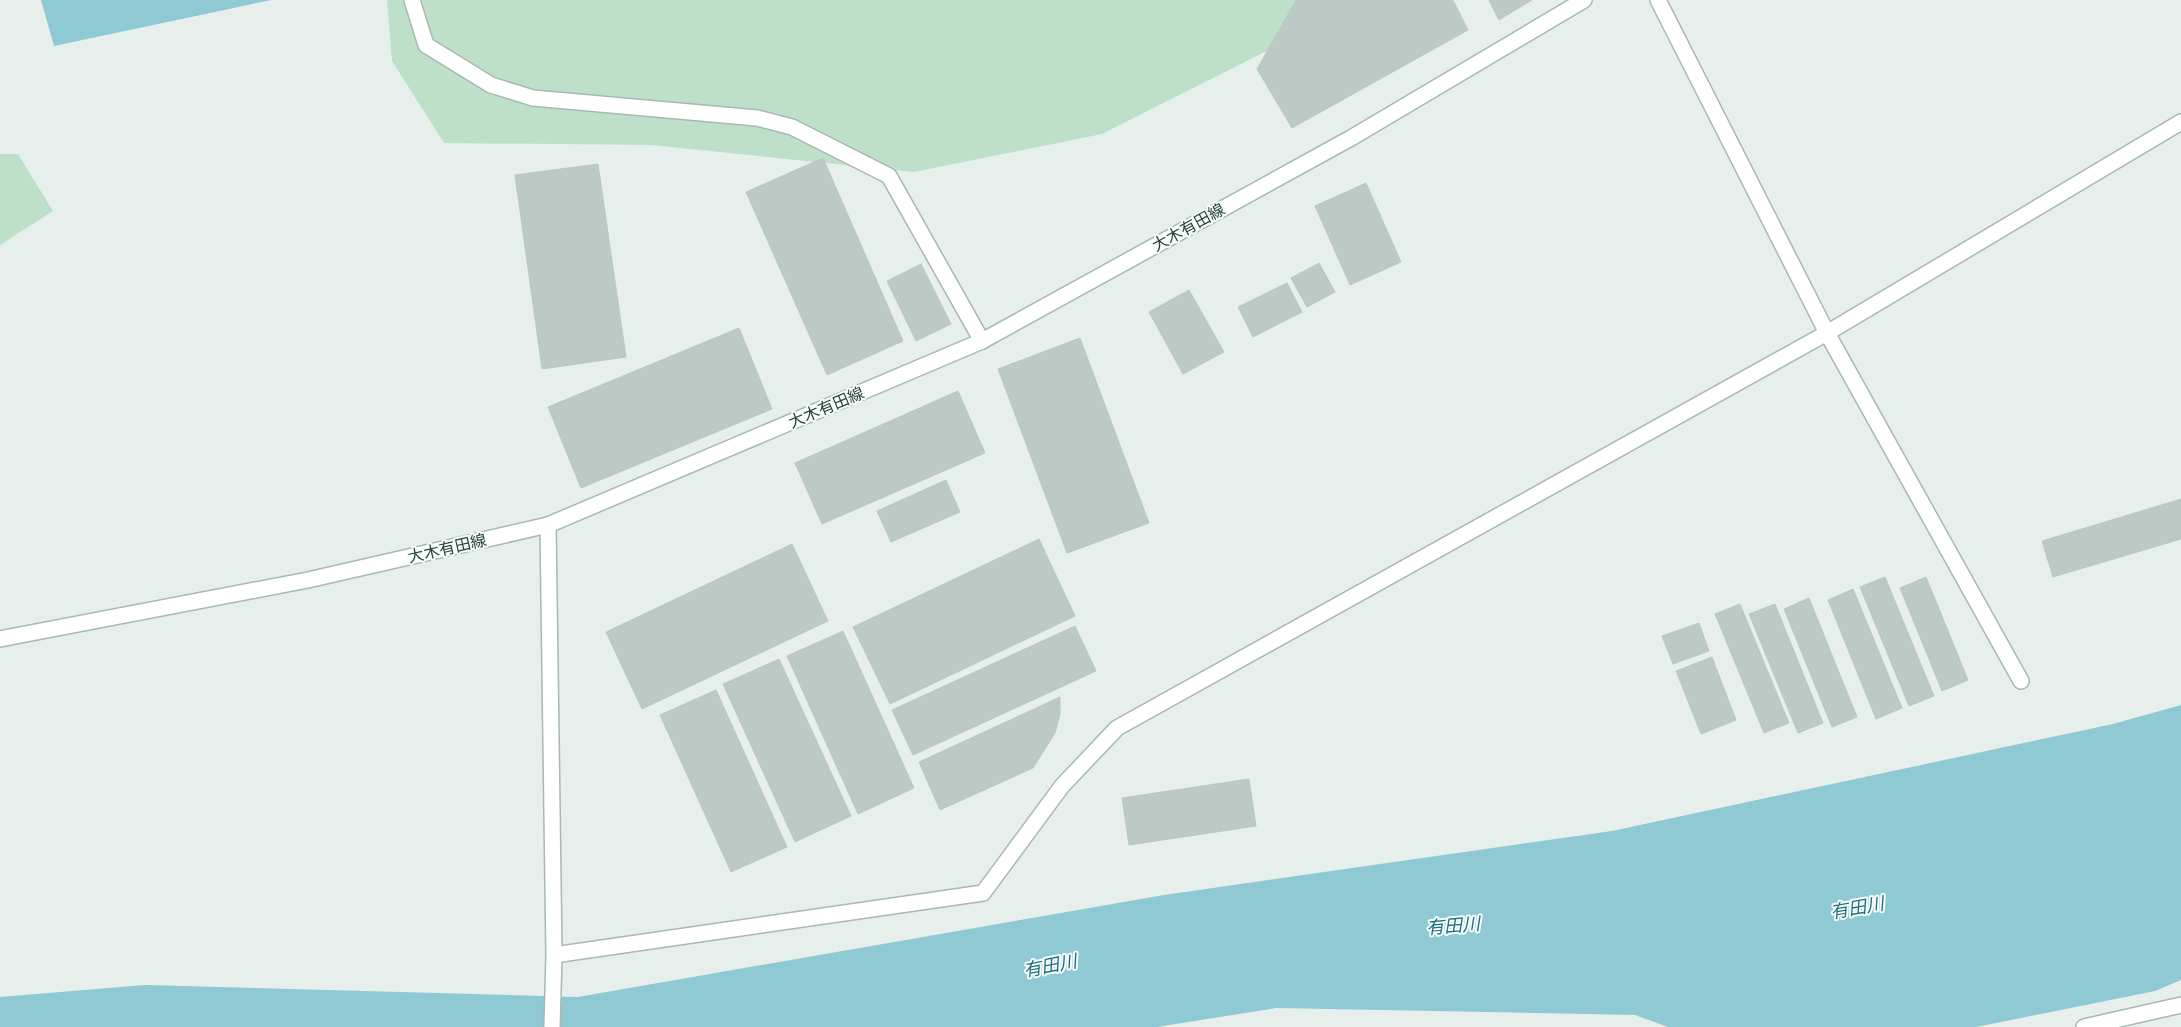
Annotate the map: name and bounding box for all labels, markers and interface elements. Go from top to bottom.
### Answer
street label: 大木有田線 [1149,200,1228,255]
street label: 大木有田線 [786,383,867,432]
street label: 大木有田線 [406,530,488,567]
water label: 有田川 [1829,892,1887,924]
water label: 有田川 [1425,913,1483,939]
water label: 有田川 [1021,950,1081,982]

